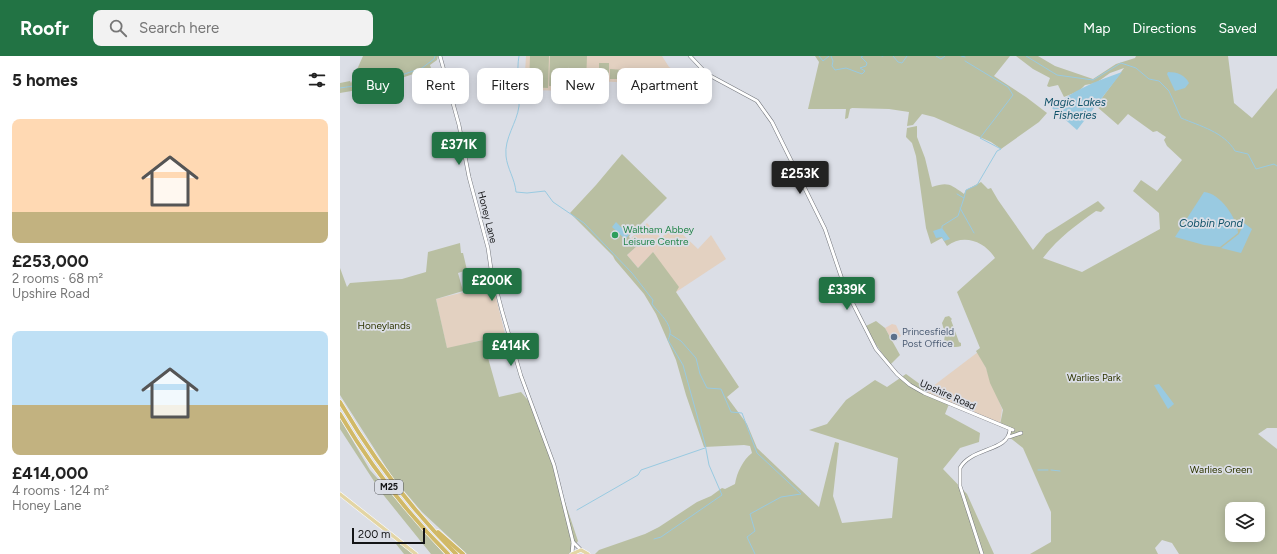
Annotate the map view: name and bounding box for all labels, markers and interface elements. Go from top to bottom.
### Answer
search box [93,10,373,46]
text: Roofr [20,17,69,40]
icon: search [107,17,129,39]
text: Search here [139,19,219,37]
text: Map [1083,20,1111,37]
text: Directions [1133,20,1196,37]
text: Saved [1218,20,1257,37]
chip: Buy [352,68,404,104]
chip: Rent [412,68,469,104]
chip: Filters [477,68,543,104]
chip: New [551,68,609,104]
chip: Apartment [617,68,712,104]
icon: filters [306,69,328,91]
text: 5 homes [12,70,78,90]
water label: Magic Lakes Fisheries [1044,96,1106,122]
pin: £371K [431,132,487,166]
text: £371K [441,137,477,152]
icon: home [134,145,206,217]
pin: £253K [772,161,828,195]
text: £253K [781,166,819,181]
street label: Honey Lane [475,190,500,245]
water label: Cobbin Pond [1179,217,1244,230]
place label: Waltham Abbey Leisure Centre [623,223,695,248]
marker: Waltham Abbey Leisure Centre [610,230,620,240]
text: £253,000 [12,251,89,271]
pin: £200K [464,268,520,302]
text: 2 rooms · 68 m² [12,271,103,286]
text: £200K [472,273,512,288]
pin: £339K [819,277,875,311]
text: £339K [828,282,866,297]
text: Upshire Road [12,286,90,301]
park label: Honeylands [358,319,411,332]
place label: Princesfield Post Office [902,325,954,350]
marker: Princesfield Post Office [889,332,899,342]
pin: £414K [483,333,539,367]
text: £414K [492,338,530,353]
icon: home [134,357,206,429]
park label: Warlies Park [1067,371,1121,384]
street label: Upshire Road [918,376,978,413]
text: £414,000 [12,463,88,483]
park label: Warlies Green [1190,463,1253,476]
road number: M25 [375,480,403,494]
text: 4 rooms · 124 m² [12,483,109,498]
text: Honey Lane [12,498,81,513]
map controls [1225,502,1265,542]
button: layers [1225,502,1265,542]
scale bar [352,526,425,545]
text: 200 m [358,528,390,541]

